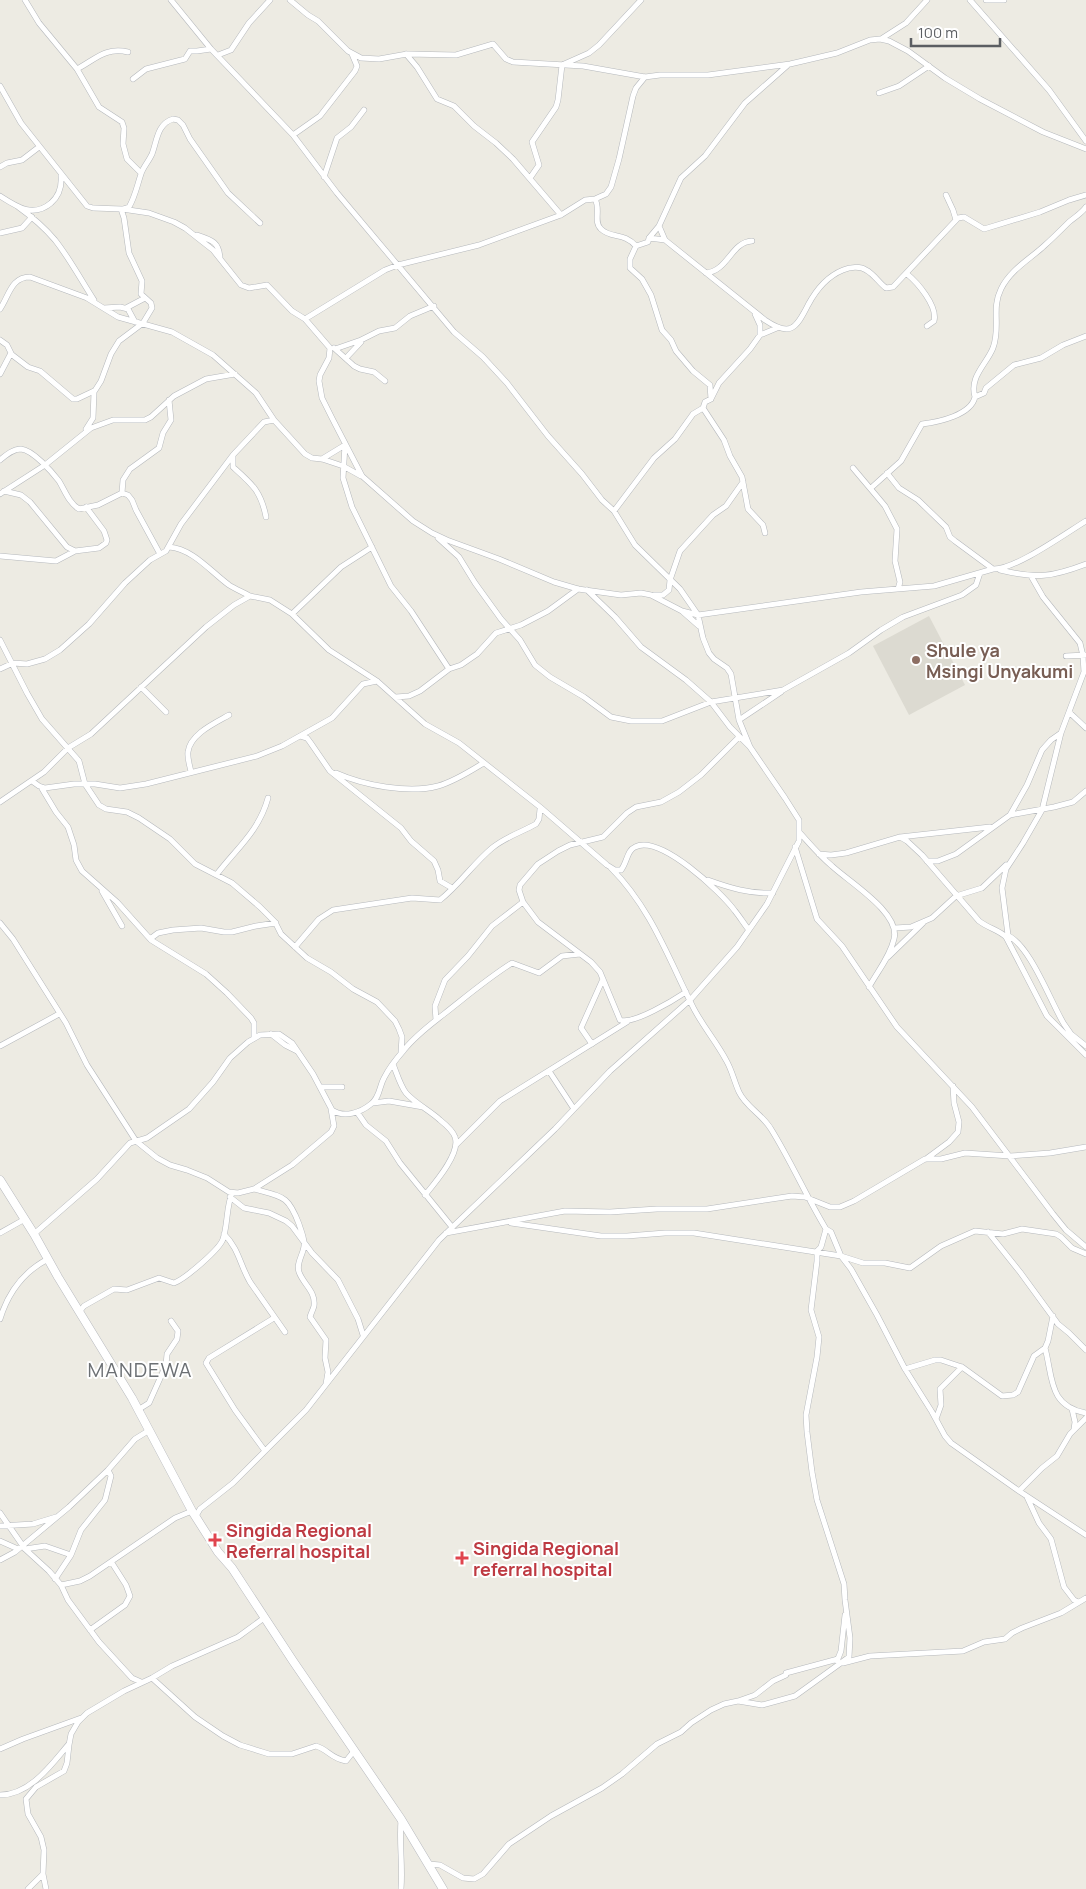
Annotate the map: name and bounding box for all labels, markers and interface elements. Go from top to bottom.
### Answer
scale bar [911,15,1000,47]
text: 100 m [918,22,958,43]
place label: Shule ya Msingi Unyakumi [926,638,1073,683]
marker: Shule ya Msingi Unyakumi [910,654,922,666]
district label: MANDEWA [88,1356,192,1383]
place label: Singida Regional Referral hospital [226,1518,372,1563]
marker: Singida Regional Referral hospital [208,1533,222,1547]
place label: Singida Regional referral hospital [473,1536,619,1581]
marker: Singida Regional referral hospital [455,1551,469,1565]

